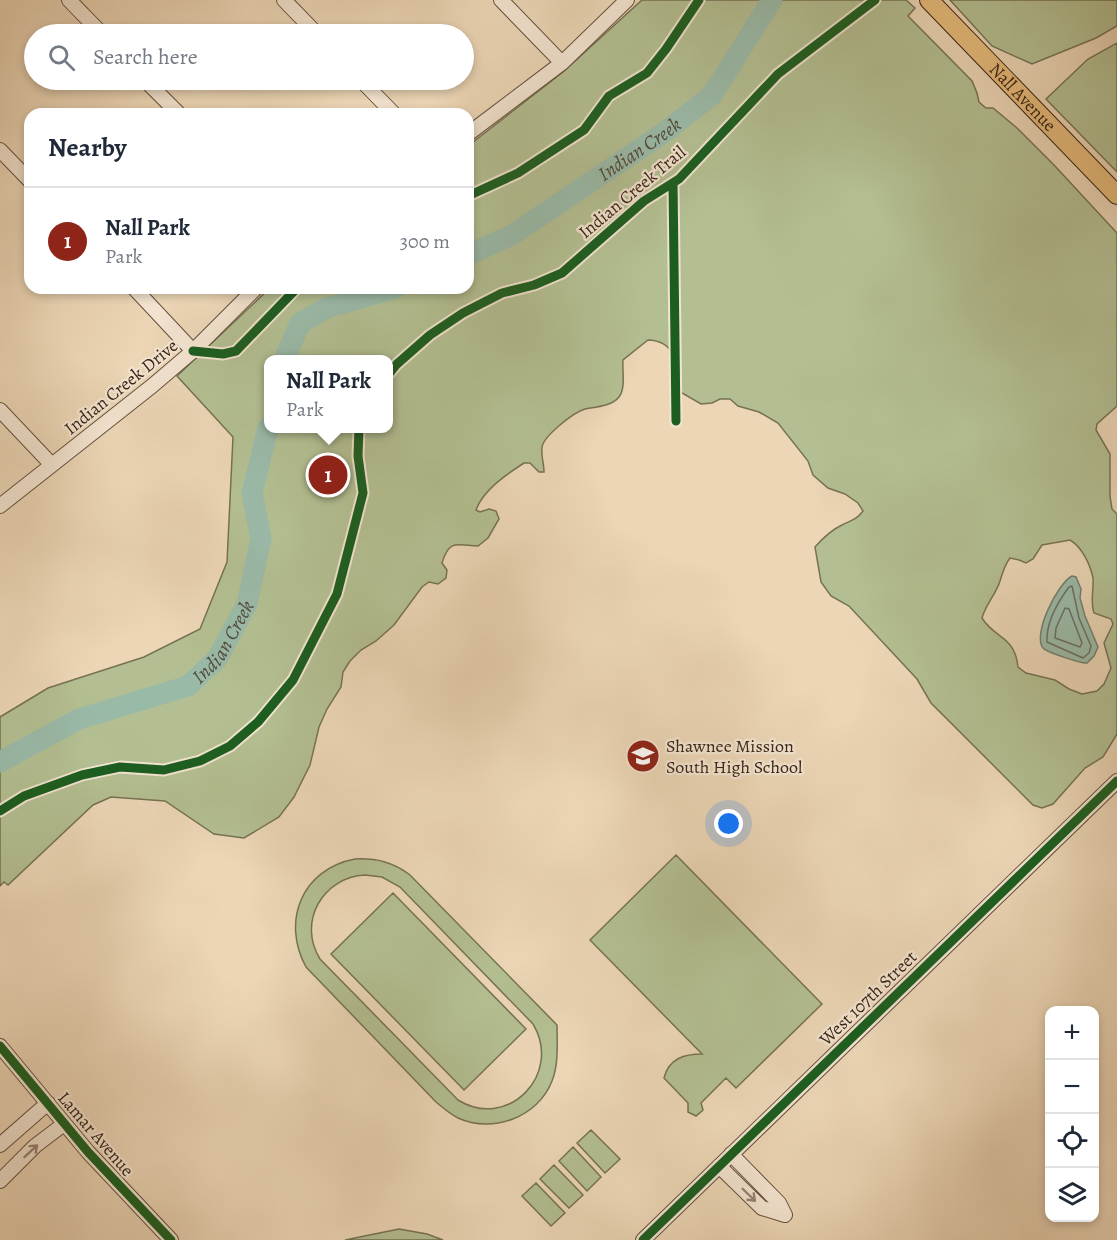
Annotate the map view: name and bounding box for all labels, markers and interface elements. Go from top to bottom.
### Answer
search box [24,24,474,90]
icon: search [45,41,78,74]
text: Search here [93,42,198,72]
street label: Nall Avenue [984,58,1062,137]
water label: Indian Creek [593,111,687,187]
text: Nearby [48,130,127,165]
street label: Indian Creek Trail [573,140,691,244]
text: Nall Park [105,213,190,243]
text: 1 [64,228,71,255]
text: 300 m [400,228,450,255]
text: Park [105,243,143,270]
street label: Indian Creek Drive [59,334,183,440]
popup [264,355,393,433]
text: Nall Park [286,366,371,396]
text: Park [286,396,324,423]
pin: 1 [308,452,348,498]
water label: Indian Creek [186,595,261,690]
place label: Shawnee Mission South High School [666,734,803,779]
school or university icon: Shawnee Mission South High School [625,738,661,774]
your location [714,809,743,838]
street label: West 107th Street [813,945,922,1051]
map controls [1045,1006,1099,1222]
button: + [1045,1006,1099,1060]
button: − [1045,1060,1099,1114]
street label: Lamar Avenue [53,1087,139,1181]
button: locate [1045,1114,1099,1168]
one-way arrow [23,1144,38,1158]
button: layers [1045,1168,1099,1222]
one-way arrow [742,1188,757,1202]

